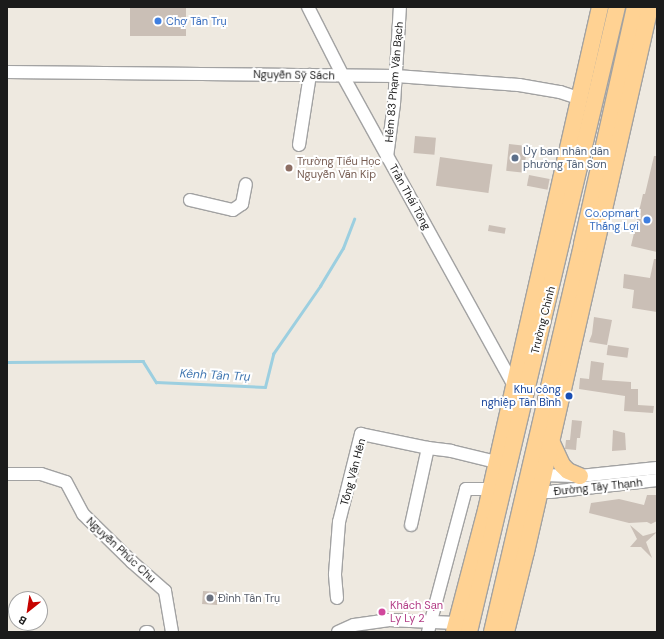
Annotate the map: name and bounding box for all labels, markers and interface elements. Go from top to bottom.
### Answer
place label: Chợ Tân Trụ [166,14,227,28]
marker: Chợ Tân Trụ [153,16,163,26]
street label: Hẻm 83 Phạm Văn Bạch [382,21,406,143]
street label: Nguyễn Sỹ Sách [253,68,335,82]
place label: Ủy ban nhân dân phường Tân Sơn [523,145,609,171]
marker: Ủy ban nhân dân phường Tân Sơn [510,153,520,163]
place label: Trường Tiểu Học Nguyễn Văn Kip [297,155,381,181]
street label: Trần Thái Tông [387,162,433,232]
marker: Trường Tiểu Học Nguyễn Văn Kip [284,163,294,173]
place label: Co.opmart Thắng Lợi [585,207,639,233]
marker: Co.opmart Thắng Lợi [642,215,652,225]
street label: Trường Chinh [528,285,558,355]
water label: Kênh Tân Trụ [179,367,251,385]
place label: Khu công nghiệp Tân Bình [481,383,561,409]
marker: Khu công nghiệp Tân Bình [564,391,574,401]
street label: Tống Văn Hên [338,437,368,507]
street label: Đường Tây Thạnh [553,476,643,498]
street label: Nguyễn Phúc Chu [84,515,158,585]
north arrow [8,591,48,631]
place label: Đình Tân Trụ [218,591,280,605]
marker: Đình Tân Trụ [205,593,215,603]
place label: Khách Sạn Ly Ly 2 [390,599,443,625]
marker: Khách Sạn Ly Ly 2 [377,607,387,617]
text: B [16,613,29,628]

